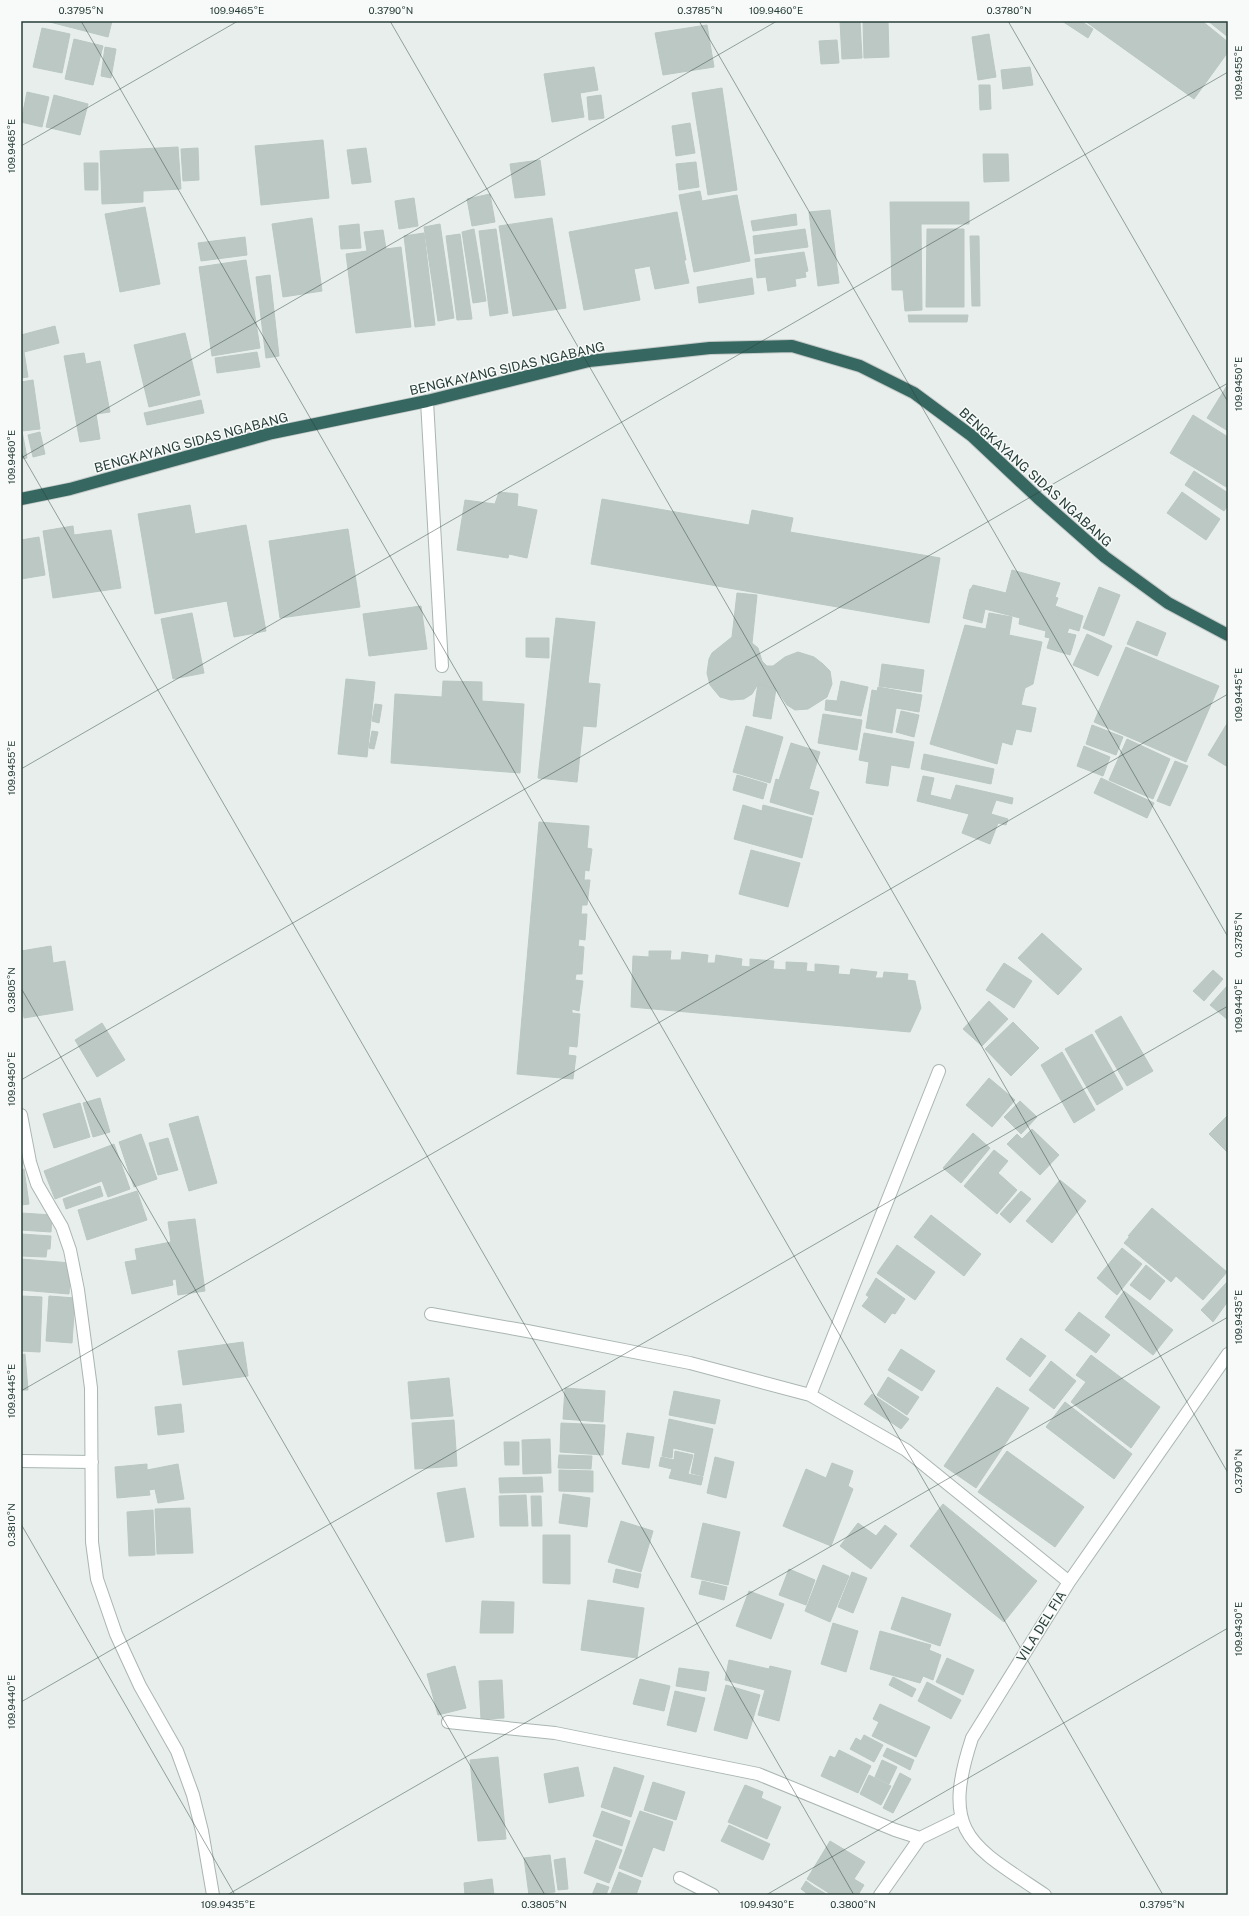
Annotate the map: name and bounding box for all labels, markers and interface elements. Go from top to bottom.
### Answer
text: 0.3795°N [58,4,104,16]
text: 109.9465°E [210,4,264,16]
text: 0.3790°N [369,4,413,16]
text: 0.3785°N [677,4,723,16]
text: 109.9460°E [749,4,803,16]
text: 0.3780°N [987,4,1032,16]
text: 109.9455°E [1232,46,1244,100]
text: 109.9465°E [5,119,17,173]
street label: BENGKAYANG SIDAS NGABANG [408,339,606,398]
text: 109.9450°E [1232,357,1244,411]
street label: BENGKAYANG SIDAS NGABANG [956,405,1115,550]
street label: BENGKAYANG SIDAS NGABANG [93,409,290,476]
text: 109.9460°E [5,430,17,484]
text: 109.9445°E [1232,668,1244,722]
text: 109.9455°E [5,741,17,795]
text: 0.3785°N [1232,912,1244,958]
text: 0.3805°N [5,967,17,1013]
text: 109.9440°E [1232,979,1244,1033]
text: 109.9450°E [5,1052,17,1106]
text: 109.9435°E [1232,1290,1244,1344]
text: 109.9445°E [5,1364,17,1418]
text: 0.3790°N [1232,1449,1244,1493]
text: 0.3810°N [5,1503,17,1547]
street label: VILA DEL FIA [1014,1588,1069,1665]
text: 109.9430°E [1232,1602,1244,1656]
text: 109.9440°E [5,1675,17,1729]
text: 109.9435°E [201,1898,255,1910]
text: 0.3805°N [521,1898,567,1910]
text: 109.9430°E [740,1898,794,1910]
text: 0.3800°N [830,1898,876,1910]
text: 0.3795°N [1139,1898,1185,1910]

